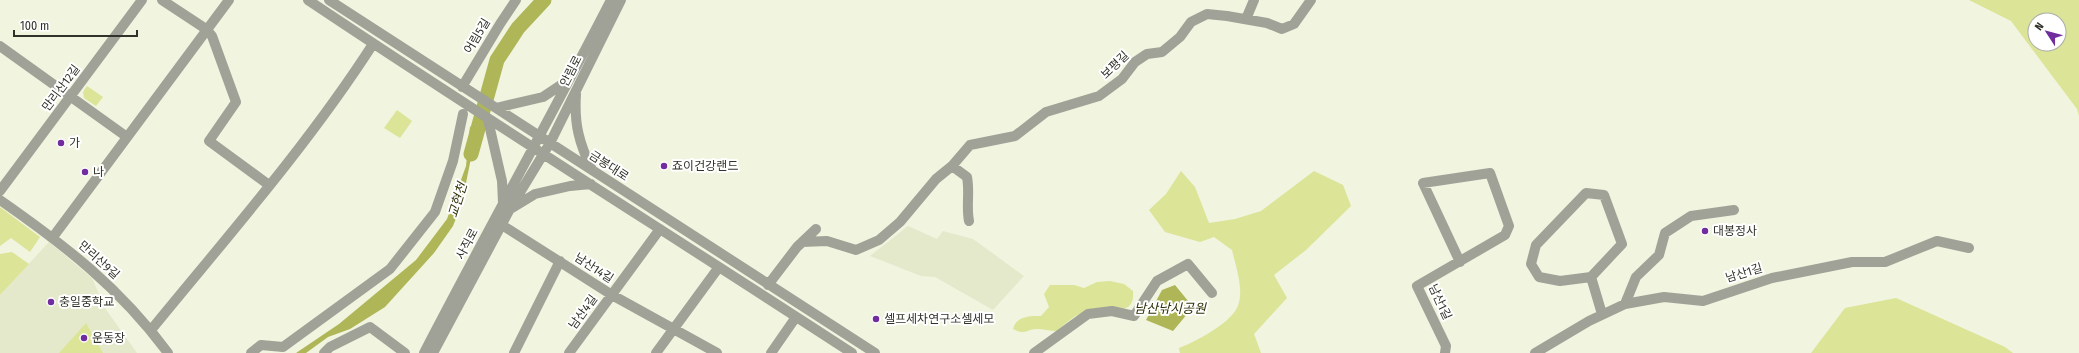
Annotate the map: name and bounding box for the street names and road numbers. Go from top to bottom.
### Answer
street label: 어림5길 [461,16,493,56]
street label: 보평길 [1098,48,1132,82]
street label: 안림로 [557,53,585,89]
street label: 만리산12길 [39,62,83,114]
street label: 금봉대로 [587,148,631,184]
street label: 사직로 [453,226,481,262]
street label: 만리산9길 [76,238,122,282]
street label: 남산14길 [572,250,616,286]
street label: 남산1길 [1724,261,1764,285]
street label: 남산1길 [1426,282,1454,322]
street label: 남산4길 [566,292,600,332]

